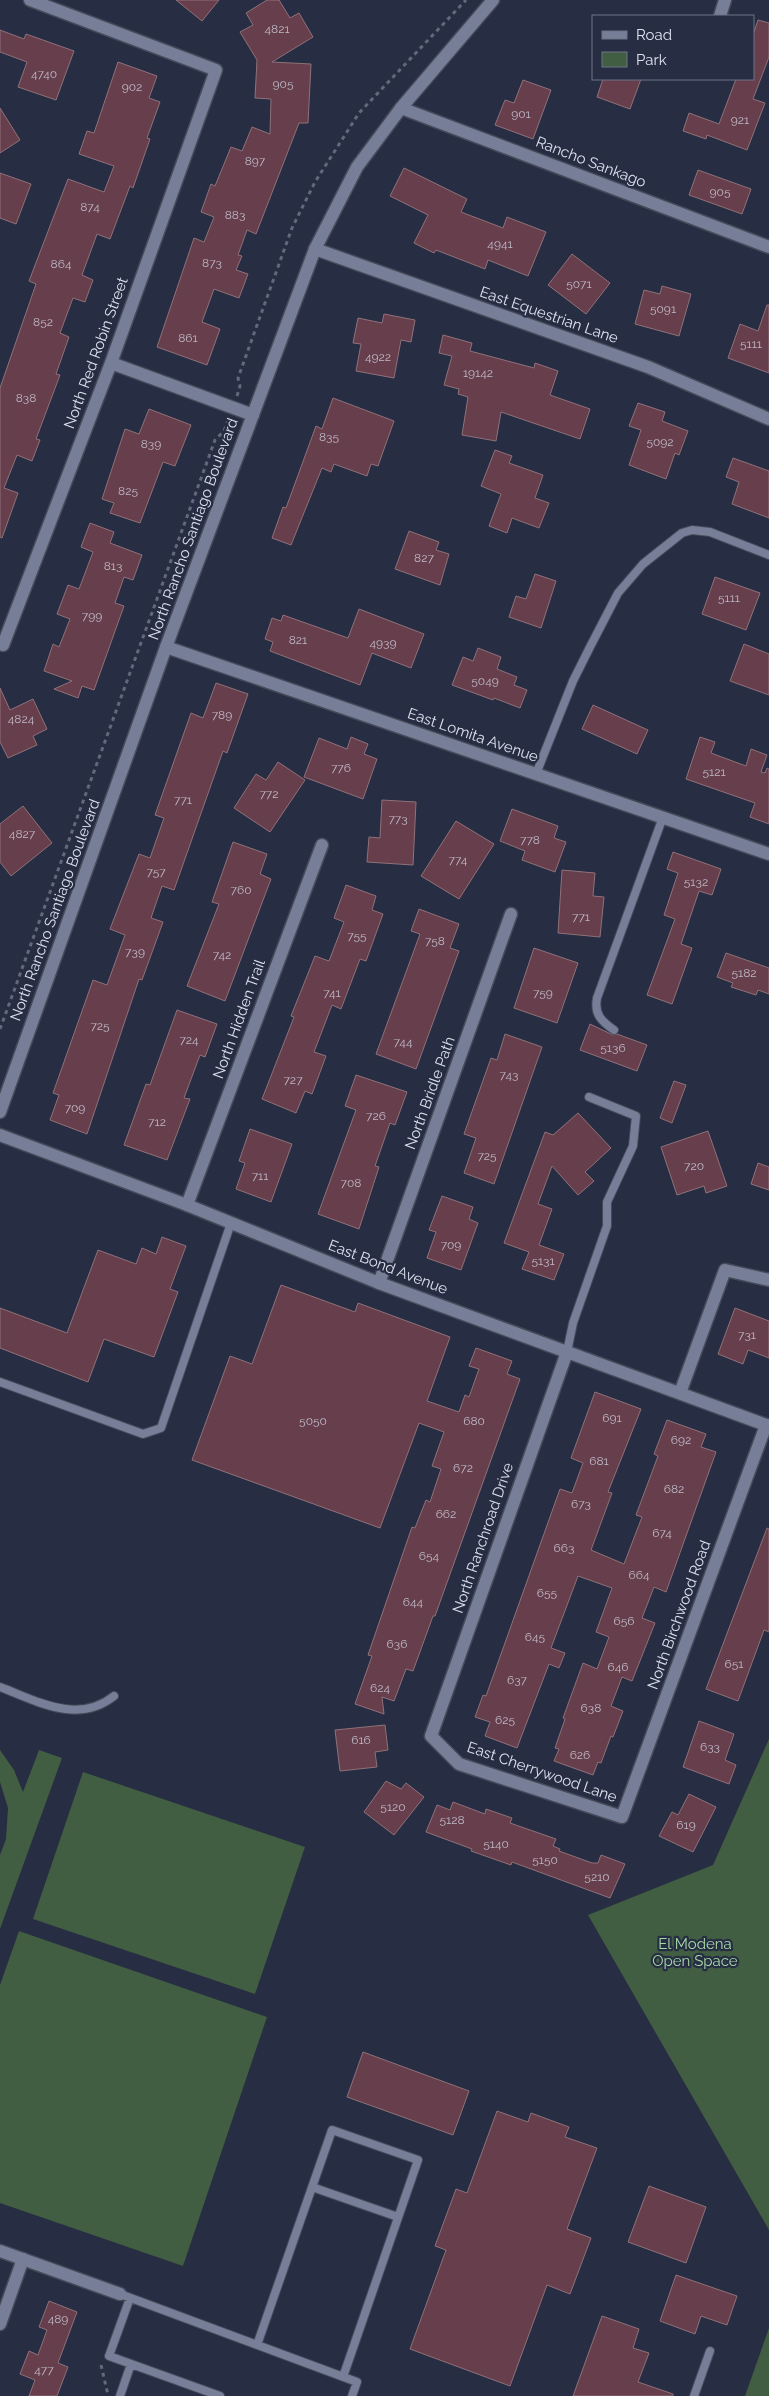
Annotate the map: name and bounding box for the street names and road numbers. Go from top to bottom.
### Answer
street label: Rancho Sankago [533,133,649,191]
street label: North Red Robin Street [60,275,132,431]
street label: East Equestrian Lane [477,283,621,347]
street label: North Rancho Santiago Boulevard [144,416,242,642]
street label: East Lomita Avenue [405,704,541,766]
street label: North Rancho Santiago Boulevard [6,797,104,1023]
street label: North Hidden Trail [209,956,269,1081]
street label: North Bridle Path [401,1034,459,1152]
street label: East Bond Avenue [326,1236,450,1298]
street label: North Ranchroad Drive [449,1460,517,1616]
street label: North Birchwood Road [644,1538,714,1692]
street label: East Cherrywood Lane [465,1738,619,1806]

